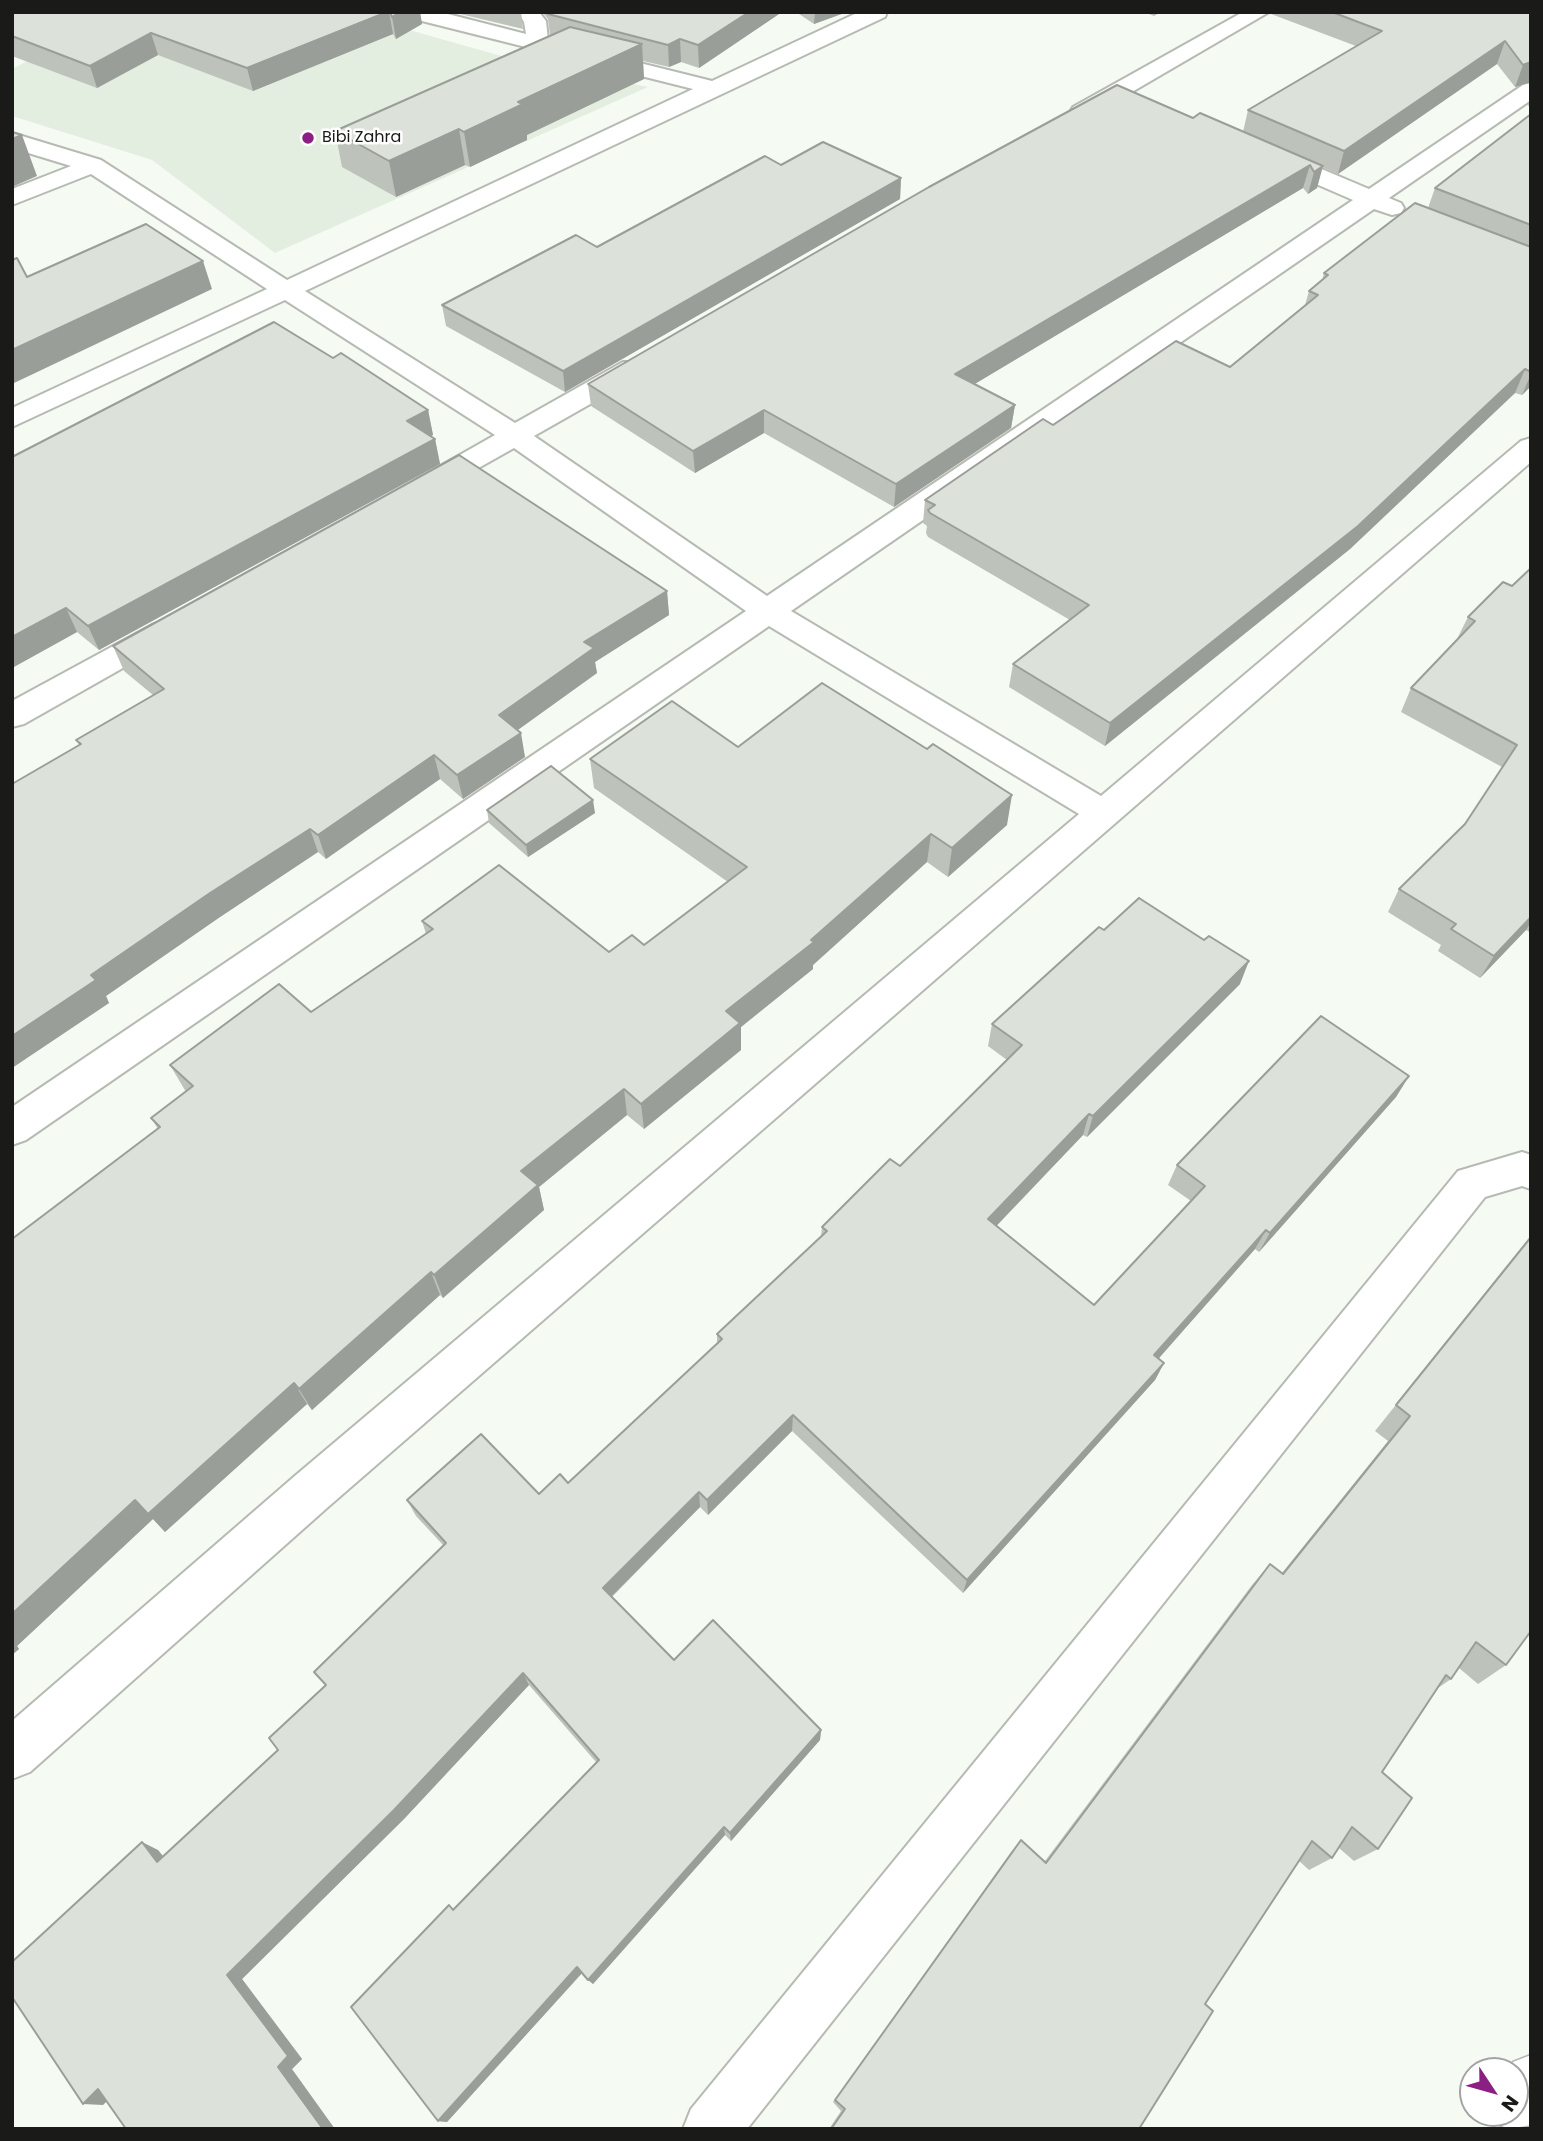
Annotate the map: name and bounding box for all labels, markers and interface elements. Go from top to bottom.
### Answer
place label: Bibi Zahra [322,128,401,148]
marker: Bibi Zahra [300,130,316,146]
north arrow [1459,2057,1529,2127]
text: N [1495,2090,1525,2117]

